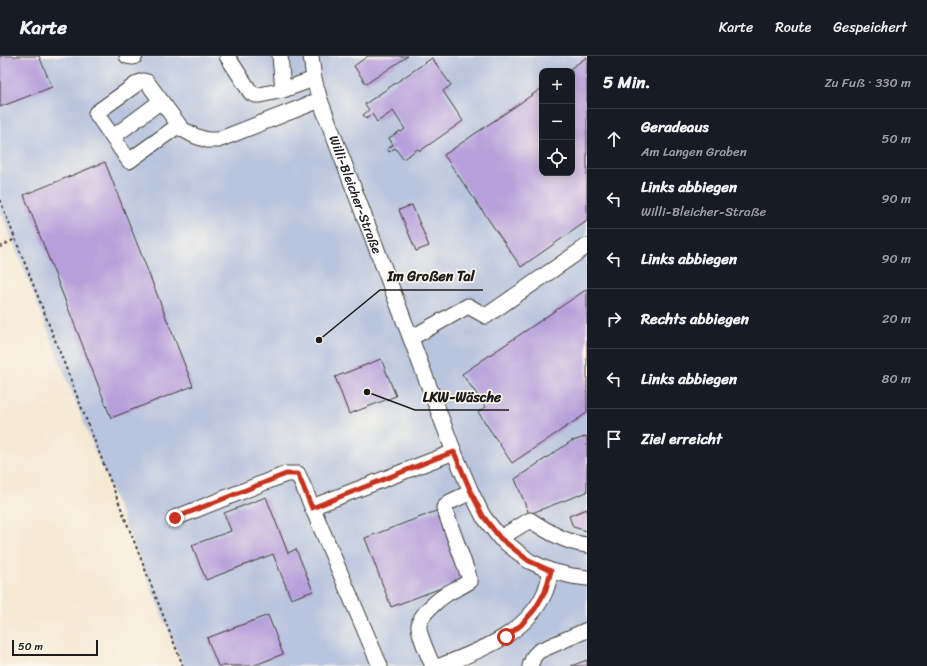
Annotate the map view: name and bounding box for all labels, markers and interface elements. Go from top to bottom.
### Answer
text: Karte [20,11,67,44]
text: Karte [719,15,753,40]
text: Route [775,15,811,40]
text: Gespeichert [833,15,907,40]
text: 5 Min. [603,67,651,97]
map controls [539,68,575,176]
button: + [539,68,575,104]
text: Zu Fuß · 330 m [824,71,911,94]
button: − [539,104,575,140]
text: Geradeaus [641,114,709,140]
text: 50 m [881,127,911,150]
icon: ahead [603,128,625,150]
street label: Willi-Bleicher-Straße [323,132,389,257]
button: locate [539,140,575,176]
text: Am Langen Graben [641,140,747,163]
text: Links abbiegen [641,174,737,200]
text: 90 m [881,187,911,210]
icon: left [603,188,625,210]
text: Willi-Bleicher-Straße [641,200,766,223]
text: Links abbiegen [641,246,737,272]
text: 90 m [881,247,911,270]
icon: left [603,248,625,270]
callout: Im Großen Tal [380,264,483,290]
text: Im Großen Tal [386,264,476,289]
text: Rechts abbiegen [641,306,749,332]
text: 20 m [882,307,911,330]
icon: right [603,308,625,330]
text: Links abbiegen [641,366,737,392]
text: 80 m [882,367,911,390]
icon: left [603,368,625,390]
callout: LKW-Wäsche [415,384,509,410]
text: LKW-Wäsche [423,385,502,410]
text: Ziel erreicht [641,426,722,452]
icon: arrive [603,428,625,450]
route end [166,509,184,527]
route start [497,628,515,646]
text: 50 m [18,637,43,656]
scale bar [12,638,98,657]

